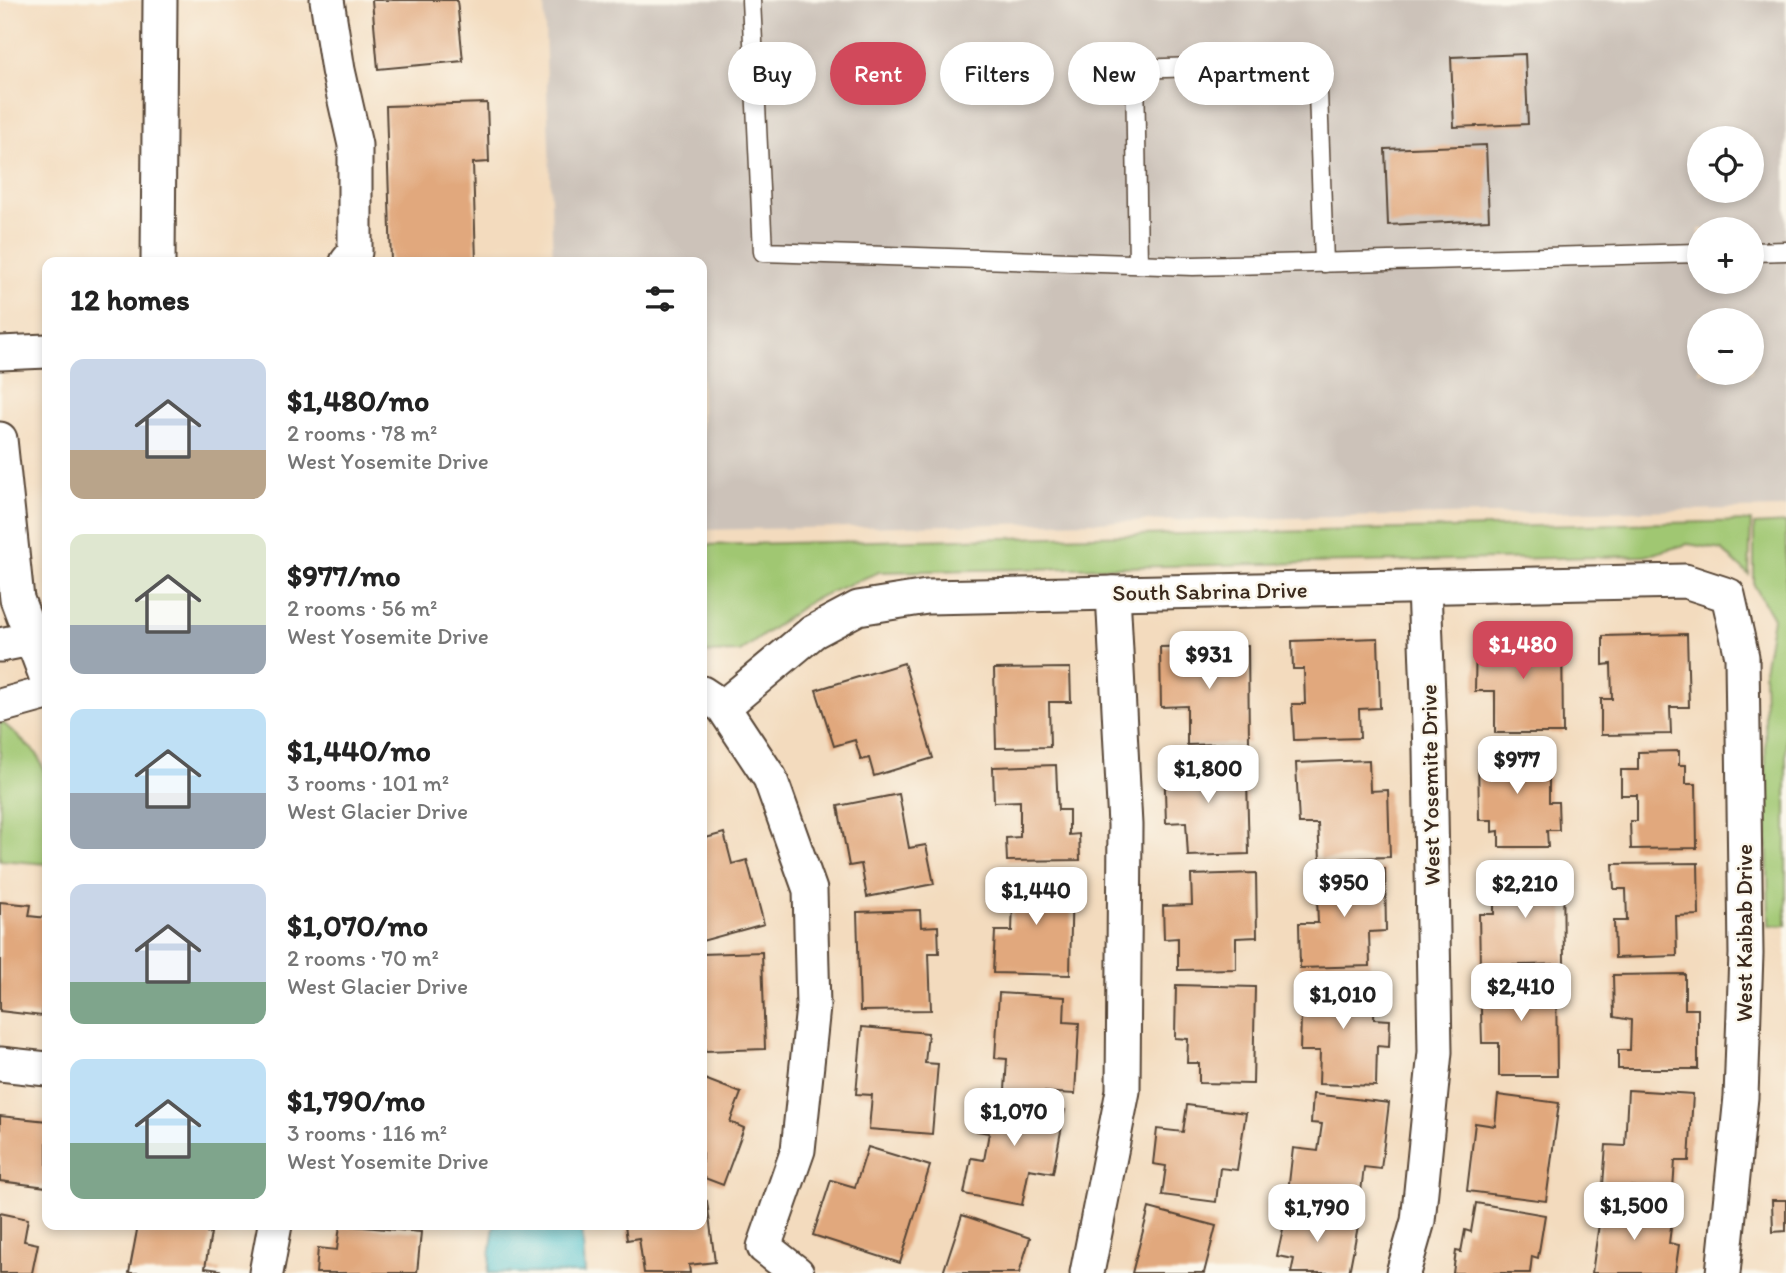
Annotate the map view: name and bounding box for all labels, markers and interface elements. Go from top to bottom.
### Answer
chip: Buy [728,42,816,105]
chip: Rent [830,42,926,105]
chip: Filters [940,42,1054,105]
chip: New [1068,42,1160,105]
chip: Apartment [1174,42,1334,105]
map controls [1687,126,1764,385]
button: locate [1687,126,1764,203]
button: + [1687,217,1764,294]
icon: filters [641,280,679,318]
text: 12 homes [70,281,190,318]
button: − [1687,308,1764,385]
text: $1,480/mo [287,382,429,419]
icon: home [126,387,210,471]
text: 2 rooms · 78 m² [287,419,437,447]
text: West Yosemite Drive [287,447,489,475]
text: $977/mo [287,557,401,594]
icon: home [126,562,210,646]
street label: South Sabrina Drive [1112,575,1308,607]
text: 2 rooms · 56 m² [287,594,438,622]
text: West Yosemite Drive [287,622,489,650]
pin: $1,480 [1466,622,1580,681]
text: $1,480 [1489,630,1557,658]
pin: $931 [1168,632,1250,691]
text: $931 [1186,640,1232,668]
street label: West Yosemite Drive [1414,684,1446,886]
text: $1,440/mo [287,732,431,769]
pin: $977 [1476,736,1558,796]
icon: home [126,737,210,821]
text: $977 [1494,745,1540,773]
pin: $1,800 [1151,746,1265,805]
text: $1,800 [1174,754,1242,782]
text: 3 rooms · 101 m² [287,769,449,797]
text: West Glacier Drive [287,797,468,825]
street label: West Kaibab Drive [1730,844,1758,1022]
pin: $950 [1303,860,1385,919]
pin: $2,210 [1468,860,1582,920]
pin: $1,440 [979,867,1093,927]
text: $950 [1319,868,1369,896]
text: $2,210 [1492,869,1558,897]
text: $1,440 [1001,876,1071,904]
text: $1,070/mo [287,907,428,944]
icon: home [126,912,210,996]
text: 2 rooms · 70 m² [287,944,439,972]
pin: $2,410 [1464,964,1578,1023]
text: West Glacier Drive [287,972,468,1000]
pin: $1,010 [1286,972,1400,1031]
text: $2,410 [1487,972,1555,1000]
text: $1,010 [1310,980,1376,1008]
text: $1,790/mo [287,1082,425,1119]
icon: home [126,1087,210,1171]
pin: $1,070 [957,1088,1071,1148]
text: $1,070 [980,1097,1048,1125]
text: 3 rooms · 116 m² [287,1119,447,1147]
text: West Yosemite Drive [287,1147,489,1175]
pin: $1,500 [1577,1182,1691,1242]
pin: $1,790 [1260,1184,1374,1244]
text: $1,500 [1600,1191,1668,1219]
text: $1,790 [1284,1193,1350,1221]

